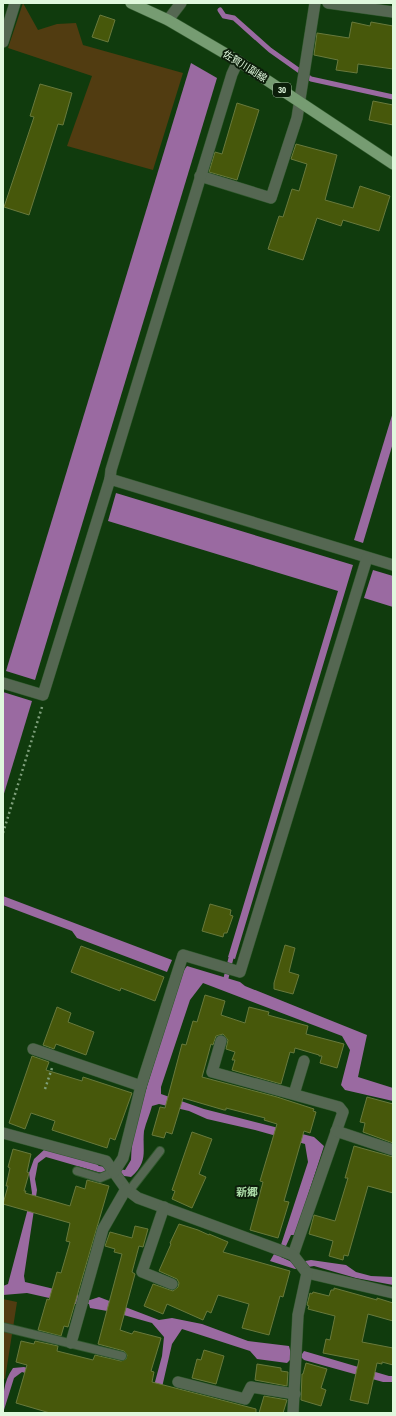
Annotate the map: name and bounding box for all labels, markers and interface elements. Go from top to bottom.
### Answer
street label: 佐賀川副線 [220,47,270,85]
road number: 30 [273,83,291,97]
district label: 新郷 [236,1185,258,1199]

